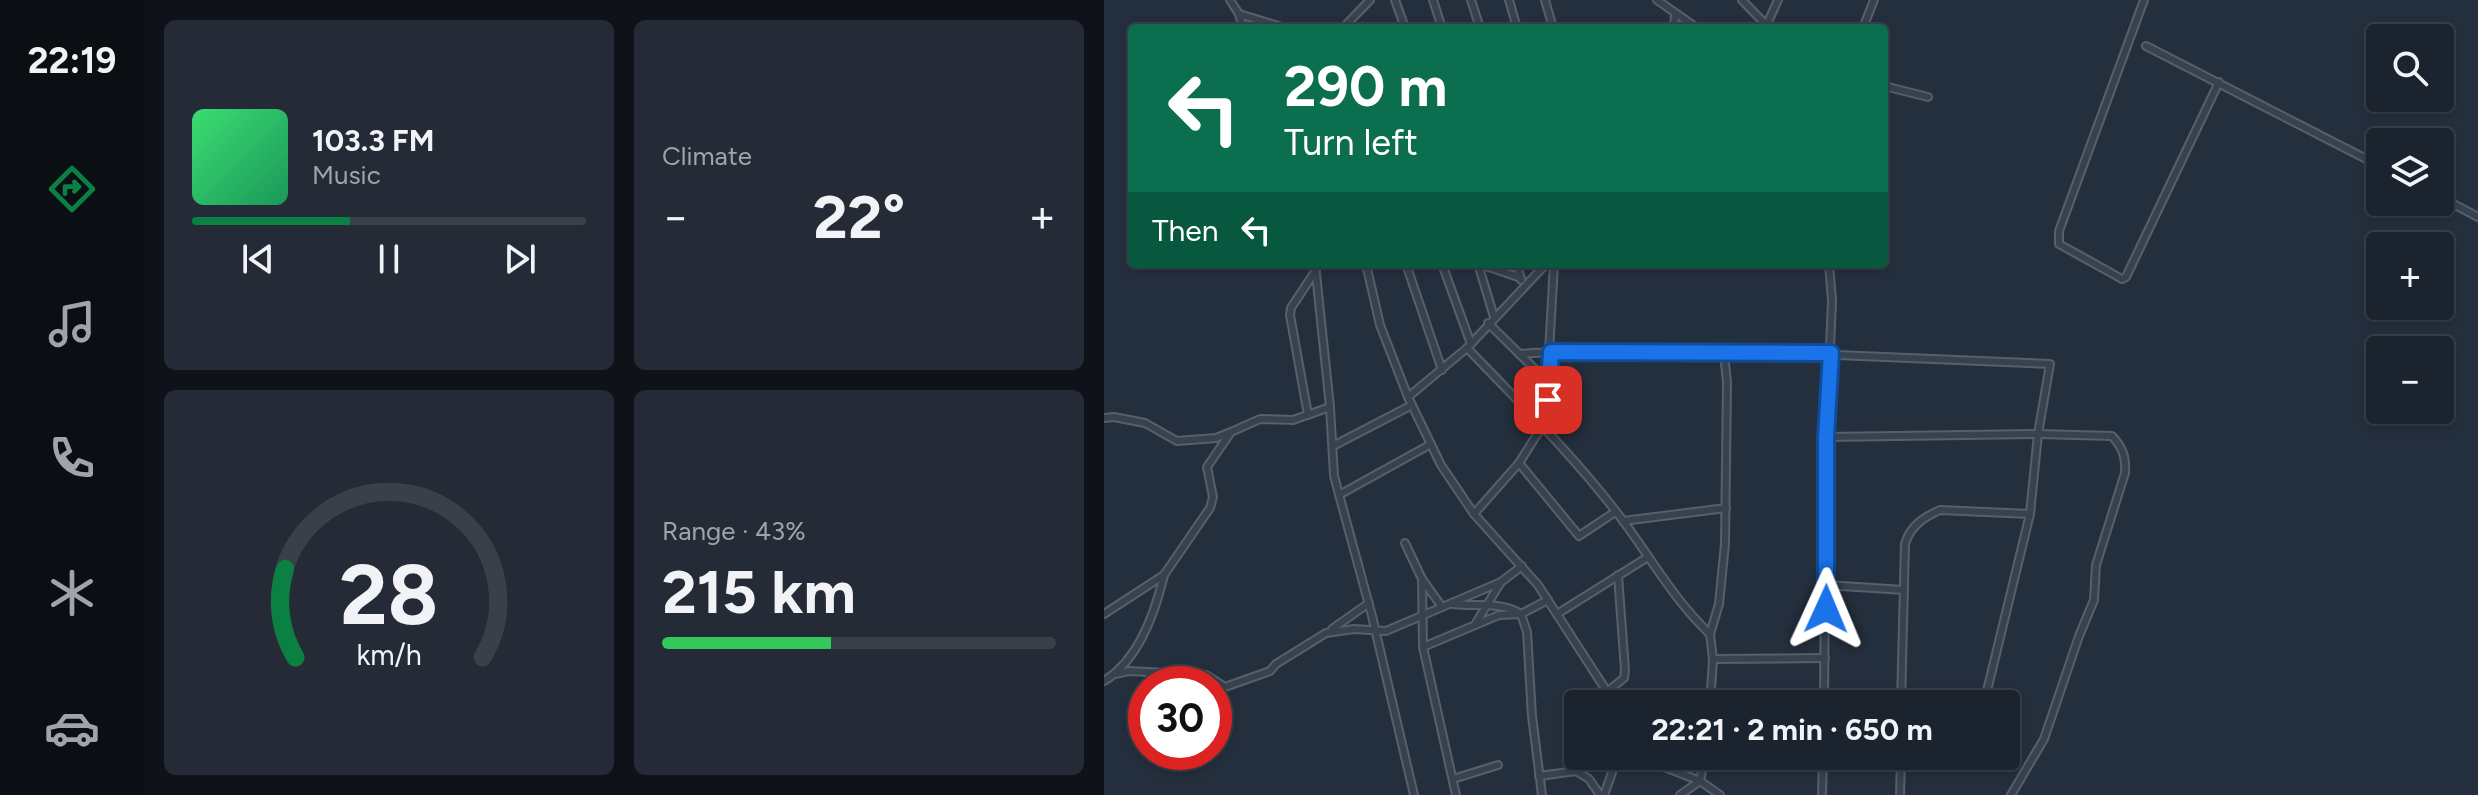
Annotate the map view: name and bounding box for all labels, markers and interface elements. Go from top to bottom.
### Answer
map controls [2366,24,2454,424]
button: search [2366,24,2454,112]
text: 22:19 [28,39,116,82]
text: 290 m [1284,53,1447,120]
icon: left [1152,56,1256,160]
text: Turn left [1284,121,1418,164]
text: 103.3 FM [312,122,434,159]
button: layers [2366,128,2454,216]
text: Climate [662,140,752,172]
text: Music [312,159,381,191]
icon: directions [44,161,100,217]
text: 22° [813,181,905,253]
text: − [662,190,689,243]
text: + [1029,190,1056,243]
icon: left [1234,208,1278,252]
text: Then [1152,212,1218,249]
button: + [2366,232,2454,320]
icon: previous [236,237,280,281]
icon: pause [367,237,411,281]
icon: next [498,237,542,281]
icon: music [44,296,100,352]
button: − [2366,336,2454,424]
pin [1514,366,1582,434]
icon: arrive [1526,378,1570,422]
icon: phone [44,430,100,486]
text: Range · 43% [662,515,806,547]
text: 28 [339,545,439,645]
text: 215 km [662,556,856,628]
icon: climate [44,565,100,621]
position arrow [1784,567,1868,651]
text: km/h [356,638,422,672]
speed limit sign: 30 [1128,666,1232,770]
icon: car [44,700,100,756]
text: 22:21 · 2 min · 650 m [1651,711,1933,748]

